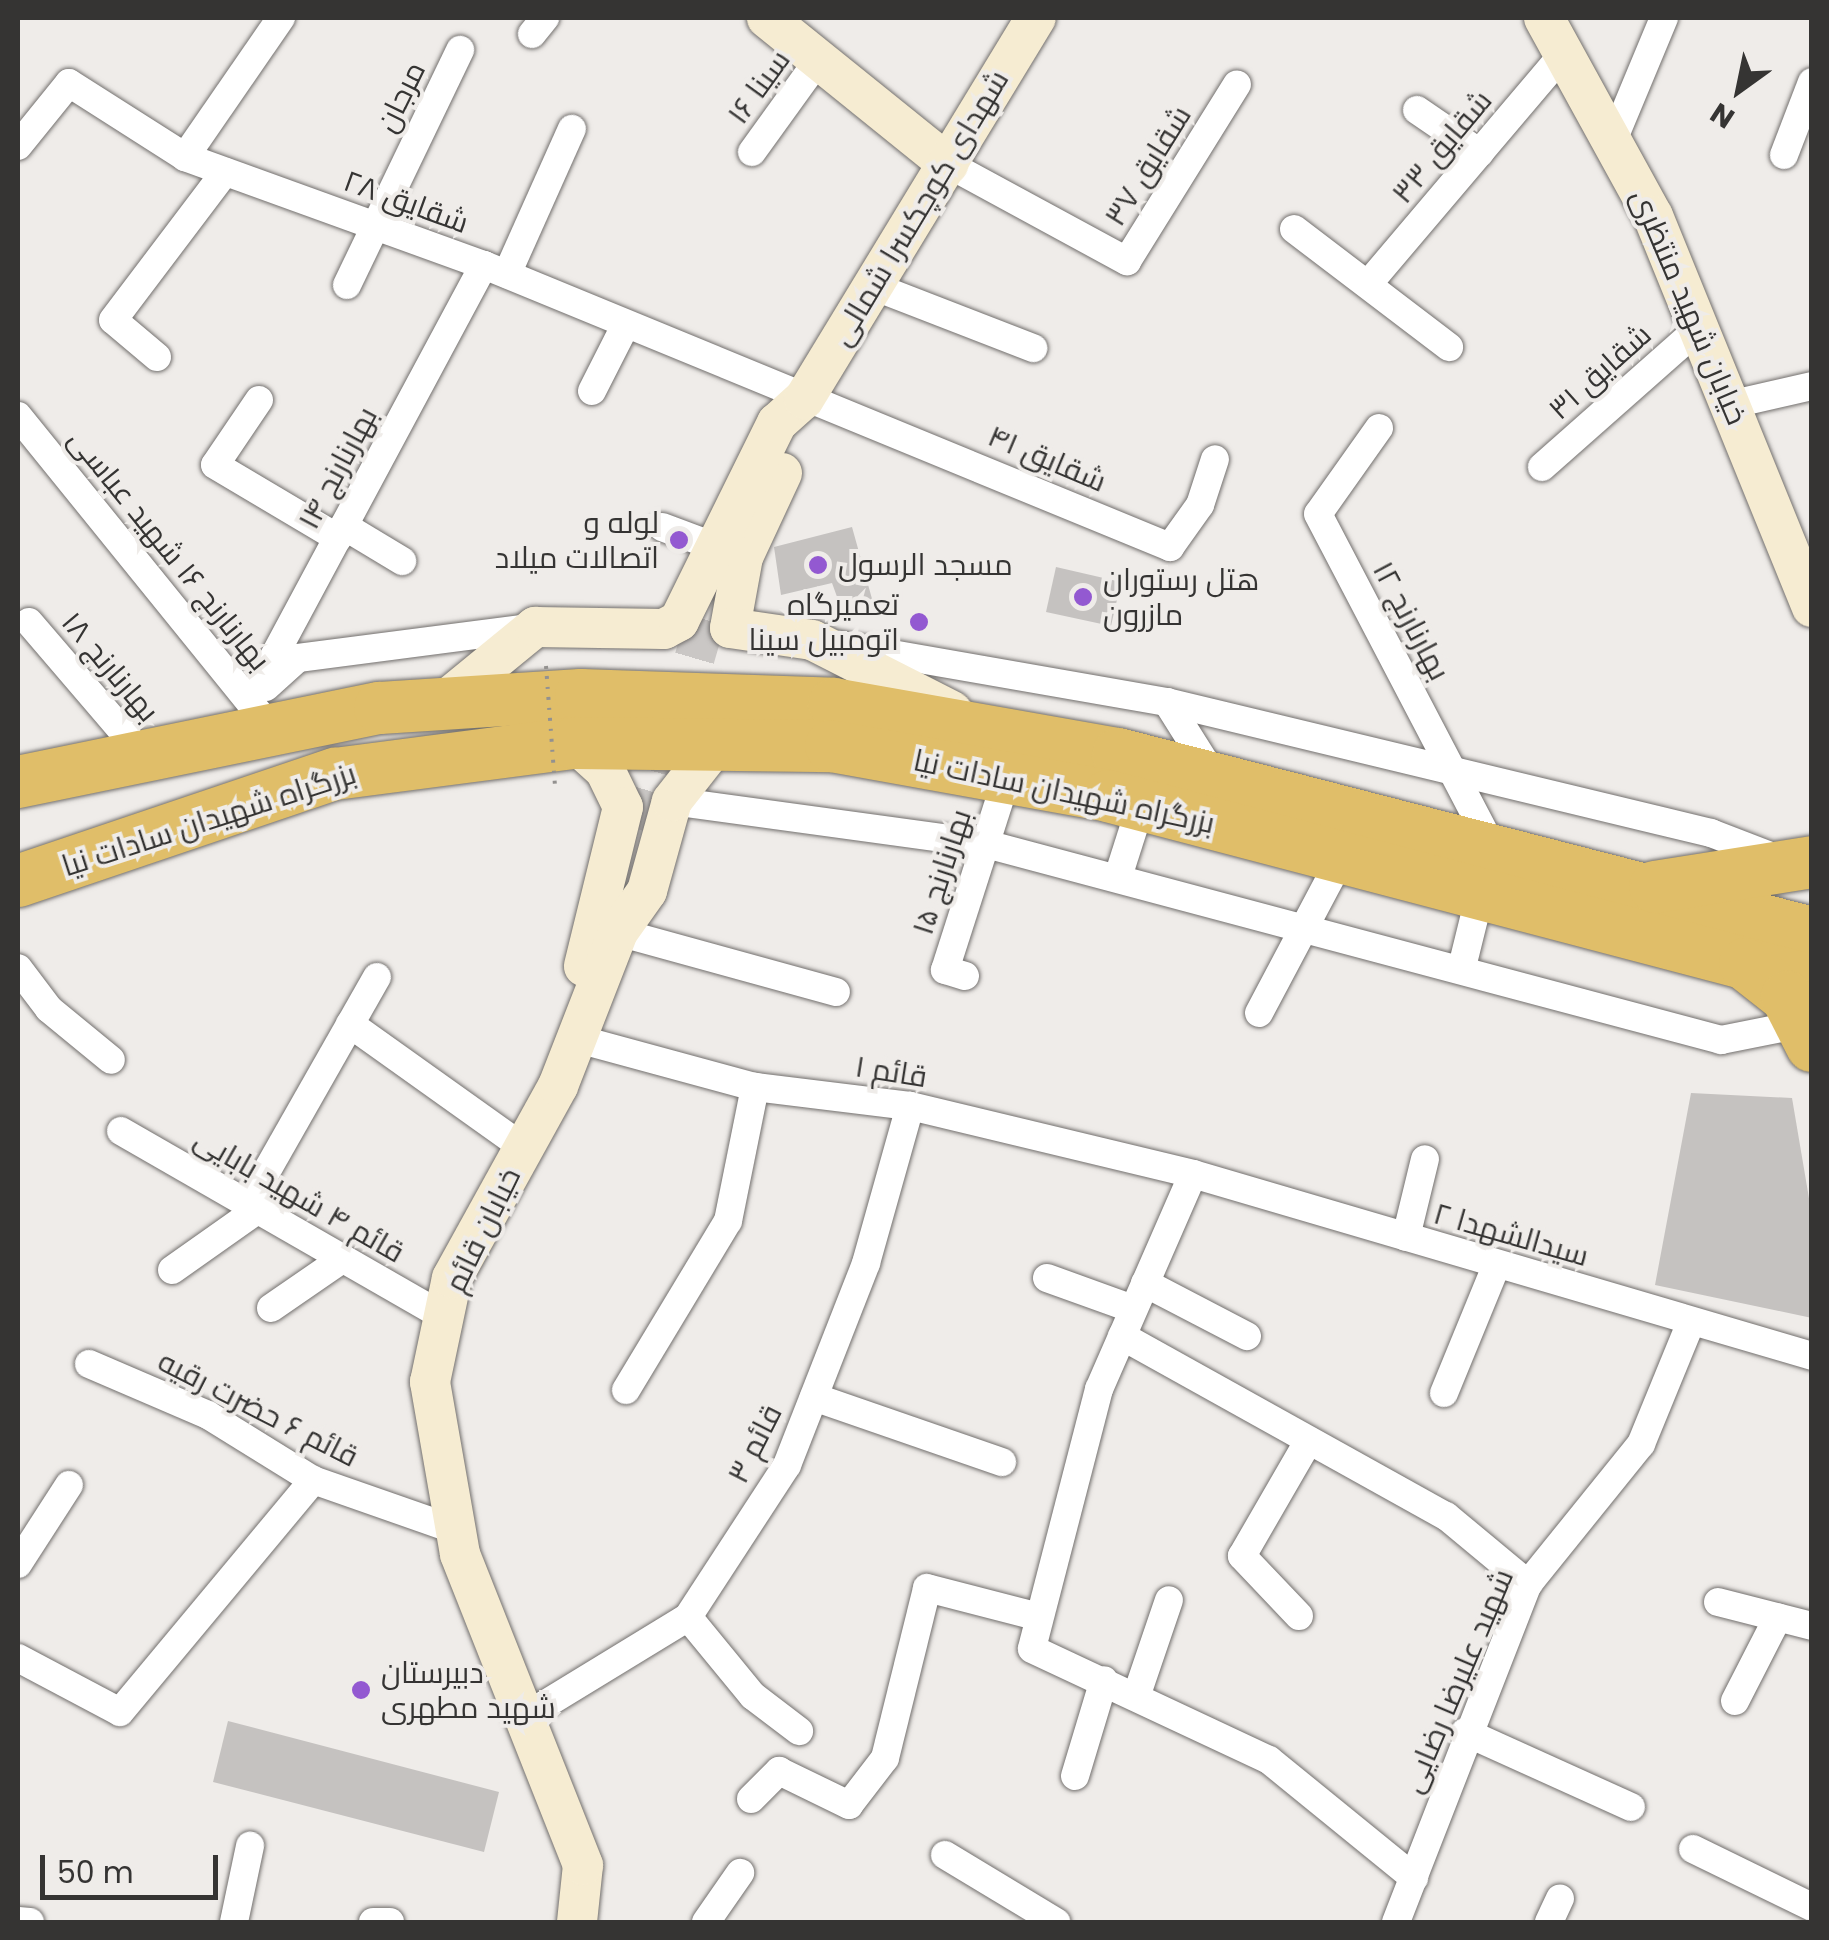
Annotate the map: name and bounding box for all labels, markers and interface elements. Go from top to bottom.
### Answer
north arrow [1689,40,1789,140]
street label: سینا ۱۶ [720,43,798,131]
street label: مرجان [369,56,433,138]
street label: شهدای کوچکسرا شمالی [823,64,1017,352]
street label: شقایق ۳۳ [1384,83,1500,211]
text: N [1703,93,1742,138]
street label: شقایق ۳۷ [1097,99,1199,233]
street label: شقایق ۲۸ [339,163,473,241]
street label: خیابان شهید منتظری [1623,184,1755,430]
street label: شقایق ۳۱ [1541,317,1659,427]
street label: بهارنارنج ۱۴ [291,401,385,535]
street label: شقایق ۴۱ [982,418,1112,500]
street label: بهارنارنج ۱۶ شهید عباسی [61,422,277,678]
place label: لوله و اتصالات میلاد [495,505,659,576]
marker: لوله و اتصالات میلاد [668,529,690,551]
place label: مسجد الرسول [838,547,1013,583]
marker: مسجد الرسول [807,554,829,576]
street label: بهارنارنج ۱۲ [1365,555,1457,687]
place label: هتل رستوران مازرون [1103,562,1259,632]
marker: هتل رستوران مازرون [1072,586,1094,608]
place label: تعمیرگاه اتومبیل سینا [748,587,899,658]
street label: بهارنارنج ۱۸ [54,605,166,729]
marker: تعمیرگاه اتومبیل سینا [908,611,930,633]
street label: بزرگراه شهیدان سادات نیا [910,742,1218,842]
street label: بزرگراه شهیدان سادات نیا [57,755,361,885]
street label: بهارنارنج ۱۵ [905,805,979,939]
street label: قائم ۱ [853,1049,929,1095]
street label: قائم ۴ شهید بابایی [188,1121,410,1271]
street label: خیابان قائم [437,1162,529,1298]
street label: سیدالشهدا ۲ [1429,1196,1593,1274]
street label: قائم ۶ حضرت رقیه [152,1343,364,1475]
street label: قائم ۳ [720,1399,790,1489]
street label: شهید علیرضا رضایی [1395,1564,1521,1798]
place label: دبیرستان شهید مطهری [381,1655,556,1726]
marker: دبیرستان شهید مطهری [350,1679,372,1701]
scale bar [45,1835,222,1897]
text: 50 m [57,1851,134,1894]

